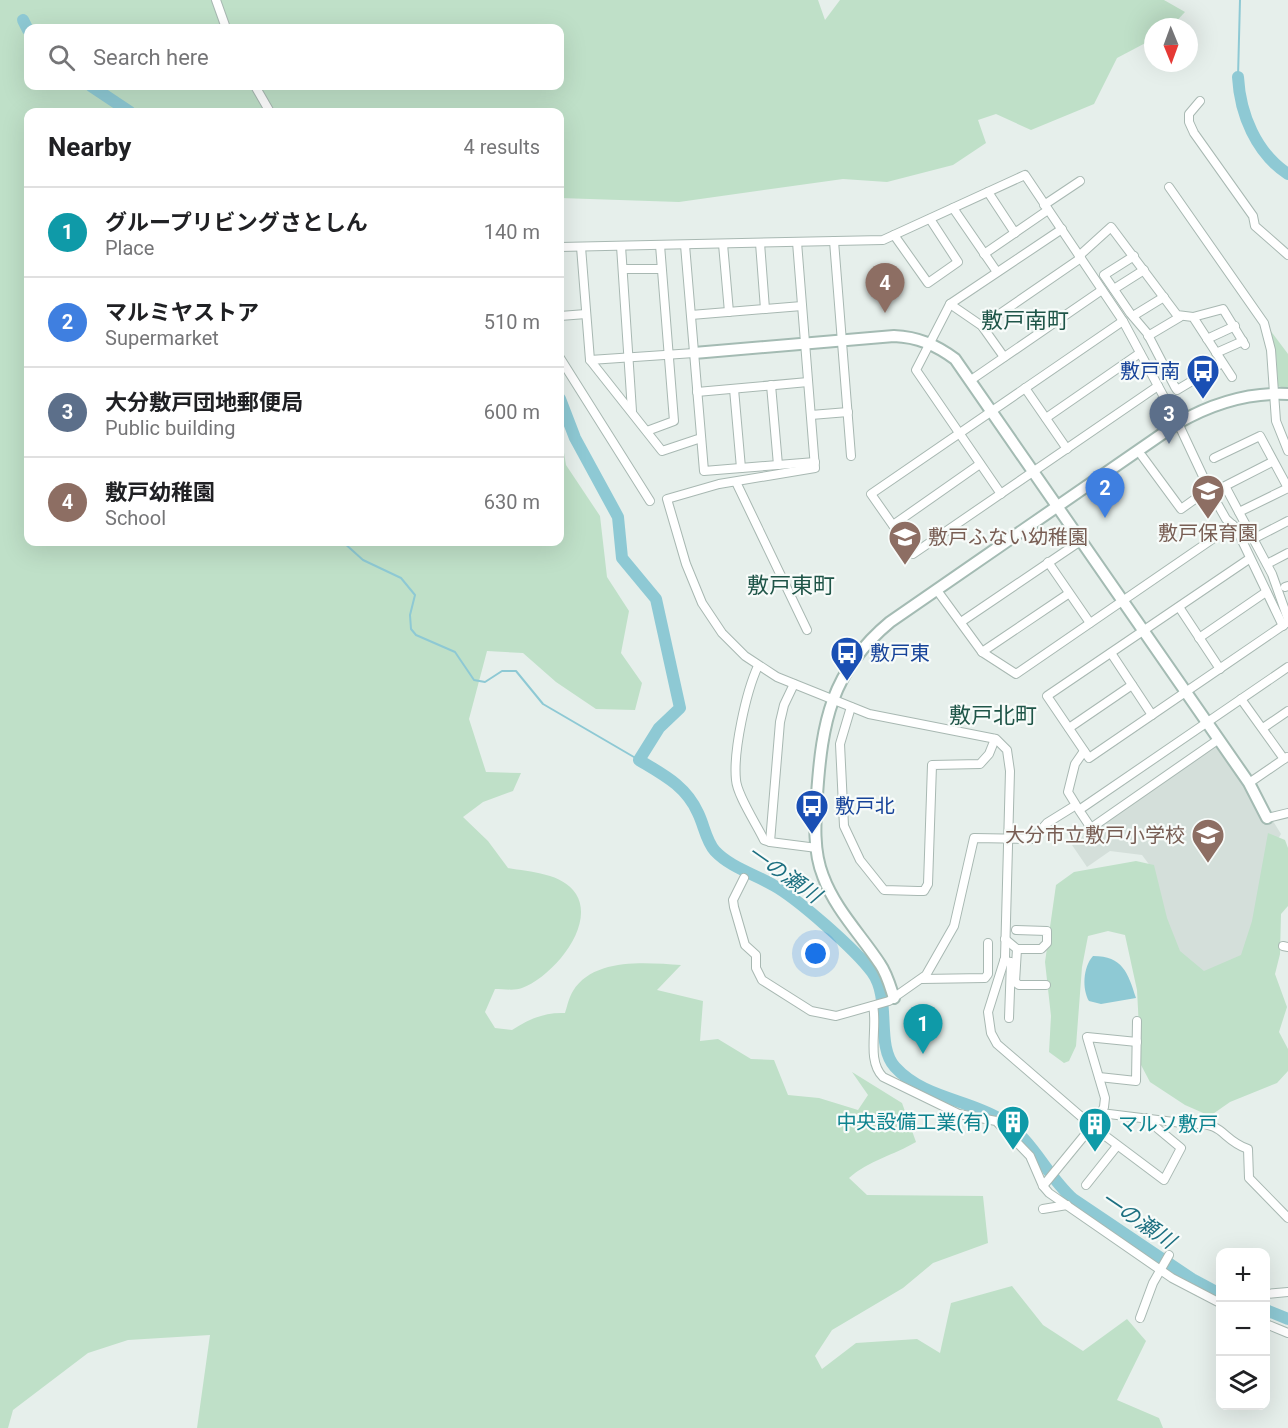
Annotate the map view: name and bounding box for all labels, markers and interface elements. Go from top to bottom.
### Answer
north arrow [1144,18,1198,72]
search box [24,24,564,90]
icon: search [45,41,78,74]
text: Search here [93,45,209,70]
text: Nearby [48,132,131,162]
text: 4 results [464,135,540,159]
text: グループリビングさとしん [105,210,368,235]
text: 1 [62,220,73,244]
text: 140 m [484,220,540,244]
text: Place [105,236,154,260]
pin: 4 [866,264,904,313]
text: マルミヤストア [105,300,259,325]
district label: 敷戸南町 [981,308,1069,333]
text: 2 [62,310,73,334]
text: 510 m [484,310,540,334]
text: Supermarket [105,326,219,350]
bus stop icon: 敷戸南 [1185,353,1221,400]
place label: 敷戸南 [1120,359,1180,383]
text: 大分敷戸団地郵便局 [105,390,303,415]
pin: 3 [1150,394,1188,444]
text: 3 [62,400,73,424]
text: 600 m [484,400,540,424]
text: Public building [105,416,235,440]
pin: 2 [1086,468,1124,518]
school or university icon: 敷戸保育園 [1190,473,1226,520]
text: 敷戸幼稚園 [105,480,215,505]
text: 4 [62,490,73,514]
text: 630 m [484,490,540,514]
text: School [105,506,166,530]
school or university icon: 敷戸ふない幼稚園 [887,519,923,566]
place label: 敷戸保育園 [1158,521,1258,545]
place label: 敷戸ふない幼稚園 [928,525,1088,549]
district label: 敷戸東町 [747,573,835,598]
bus stop icon: 敷戸東 [829,635,865,682]
place label: 敷戸東 [870,641,930,665]
district label: 敷戸北町 [949,703,1037,728]
bus stop icon: 敷戸北 [794,788,830,835]
place label: 敷戸北 [835,794,895,818]
school or university icon: 大分市立敷戸小学校 [1190,817,1226,864]
place label: 大分市立敷戸小学校 [1005,823,1185,847]
water label: 一の瀬川 [743,840,827,909]
your location [801,939,830,968]
pin: 1 [904,1004,942,1054]
building icon: 中央設備工業(有) [995,1104,1031,1151]
building icon: マルソ敷戸 [1077,1106,1113,1153]
place label: 中央設備工業(有) [836,1110,990,1134]
place label: マルソ敷戸 [1118,1112,1218,1136]
water label: 一の瀬川 [1096,1187,1181,1255]
map controls [1216,1248,1270,1410]
button: + [1216,1248,1270,1302]
button: − [1216,1302,1270,1356]
button: layers [1216,1356,1270,1410]

